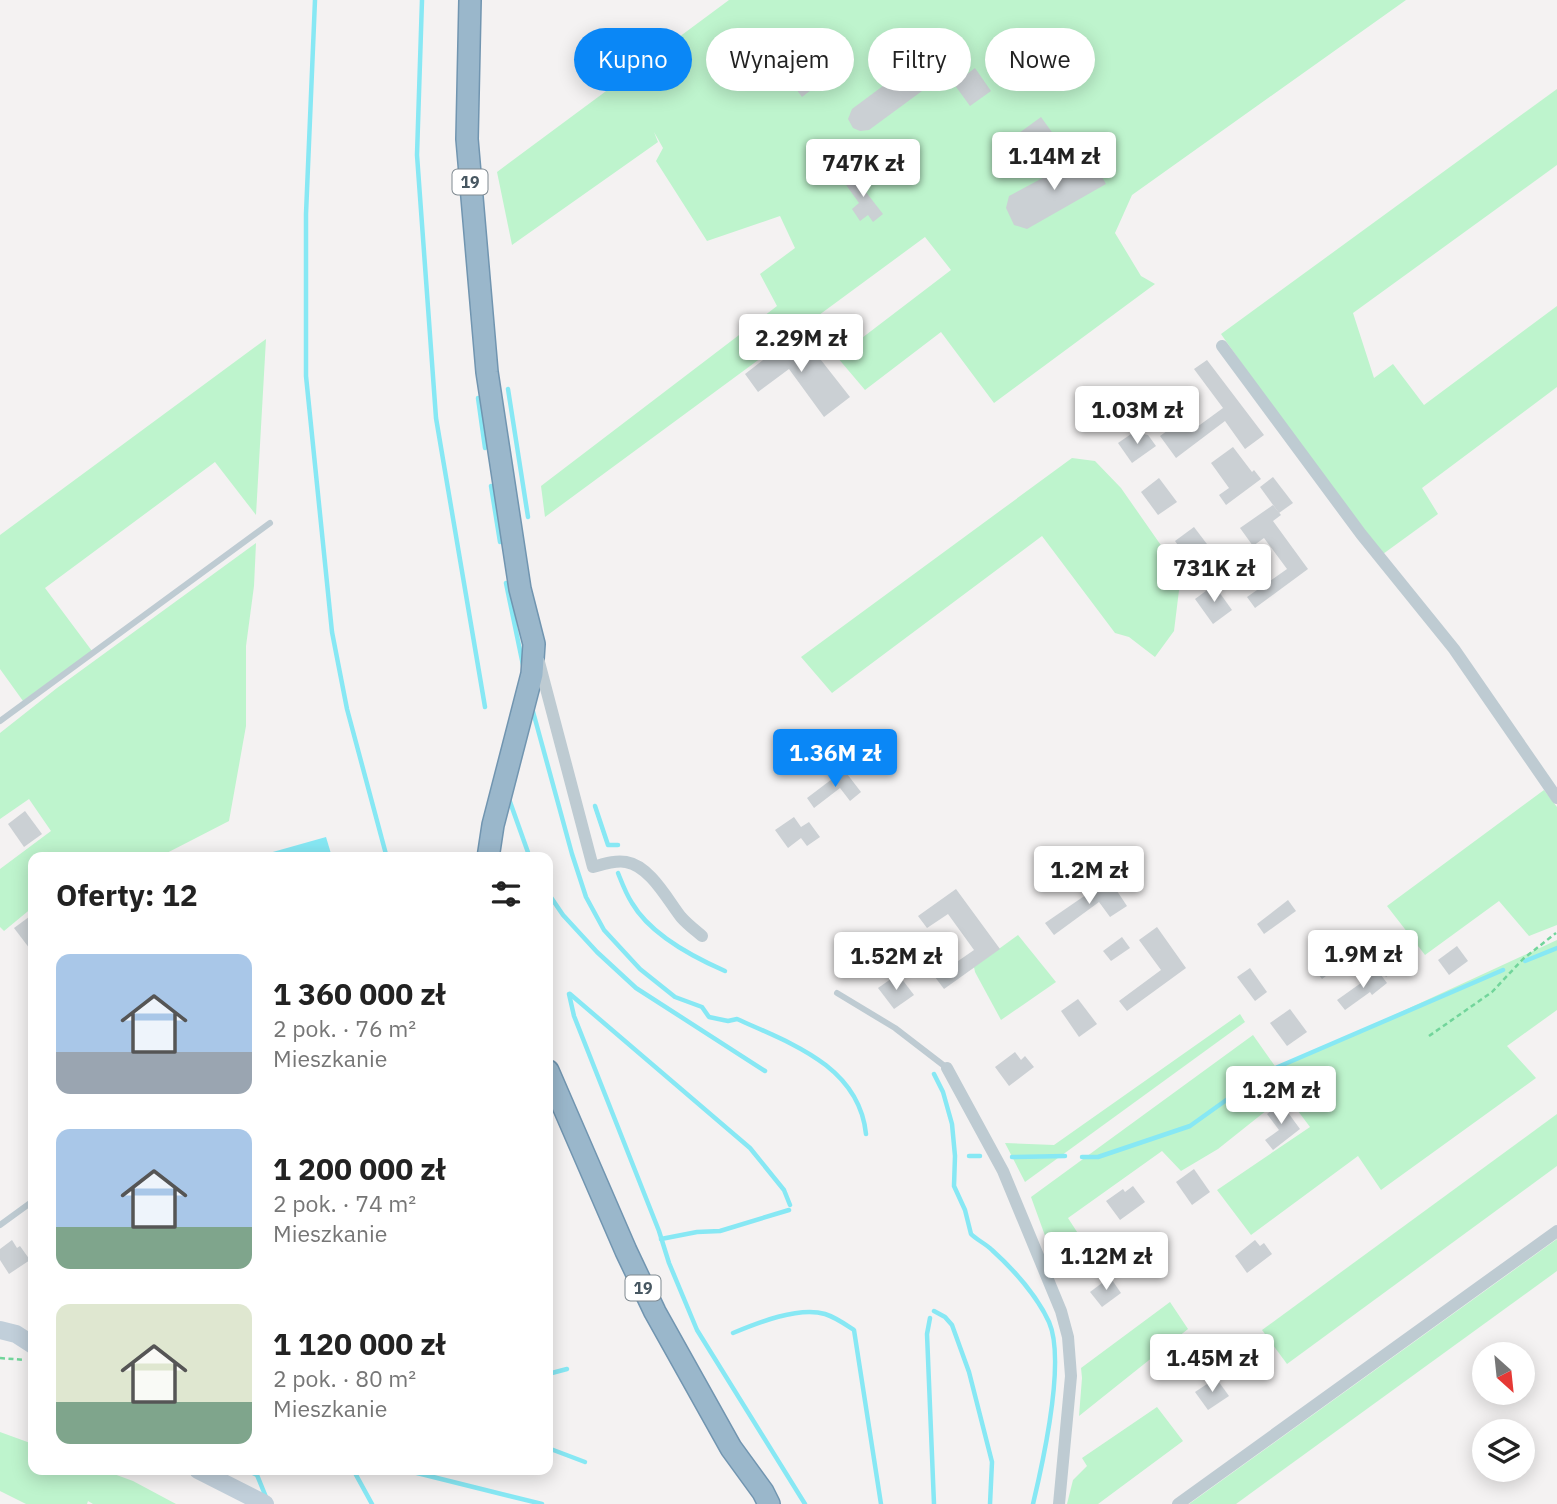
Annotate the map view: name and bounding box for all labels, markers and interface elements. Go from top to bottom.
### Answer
chip: Kupno [574,28,692,91]
chip: Wynajem [706,28,854,91]
chip: Filtry [868,28,971,91]
chip: Nowe [985,28,1095,91]
pin: 1.14M zł [982,132,1126,192]
pin: 747K zł [798,140,928,199]
text: 1.14M zł [1008,140,1100,170]
text: 747K zł [822,147,904,177]
road number: 19 [452,170,488,194]
pin: 2.29M zł [729,314,873,374]
text: 2.29M zł [755,322,847,352]
pin: 1.03M zł [1065,386,1209,446]
text: 1.03M zł [1091,394,1183,424]
pin: 731K zł [1149,544,1279,604]
text: 731K zł [1173,552,1255,582]
pin: 1.36M zł [763,730,907,789]
text: 1.36M zł [789,737,881,767]
pin: 1.2M zł [1024,846,1154,906]
text: 1.2M zł [1050,854,1128,884]
text: Oferty: 12 [56,875,198,914]
icon: filters [487,875,525,913]
pin: 1.9M zł [1298,930,1428,990]
pin: 1.52M zł [824,932,968,992]
text: 1.9M zł [1324,938,1402,968]
text: 1.52M zł [850,940,942,970]
text: 1 360 000 zł [273,974,445,1013]
icon: home [112,982,196,1066]
text: 2 pok. · 76 m² [273,1013,416,1043]
text: Mieszkanie [273,1043,387,1073]
pin: 1.2M zł [1216,1066,1346,1126]
text: 1.2M zł [1242,1074,1320,1104]
text: 1 200 000 zł [273,1149,445,1188]
icon: home [112,1157,196,1241]
text: 2 pok. · 74 m² [273,1188,416,1218]
text: Mieszkanie [273,1218,387,1248]
pin: 1.12M zł [1034,1232,1178,1292]
text: 1.12M zł [1060,1240,1152,1270]
road number: 19 [626,1276,660,1300]
text: 1 120 000 zł [273,1324,445,1363]
icon: home [112,1332,196,1416]
pin: 1.45M zł [1140,1334,1284,1394]
text: 1.45M zł [1166,1342,1258,1372]
north arrow [1472,1342,1535,1405]
map controls [1472,1342,1535,1482]
text: 2 pok. · 80 m² [273,1363,416,1393]
text: Mieszkanie [273,1393,387,1423]
button: layers [1472,1419,1535,1482]

